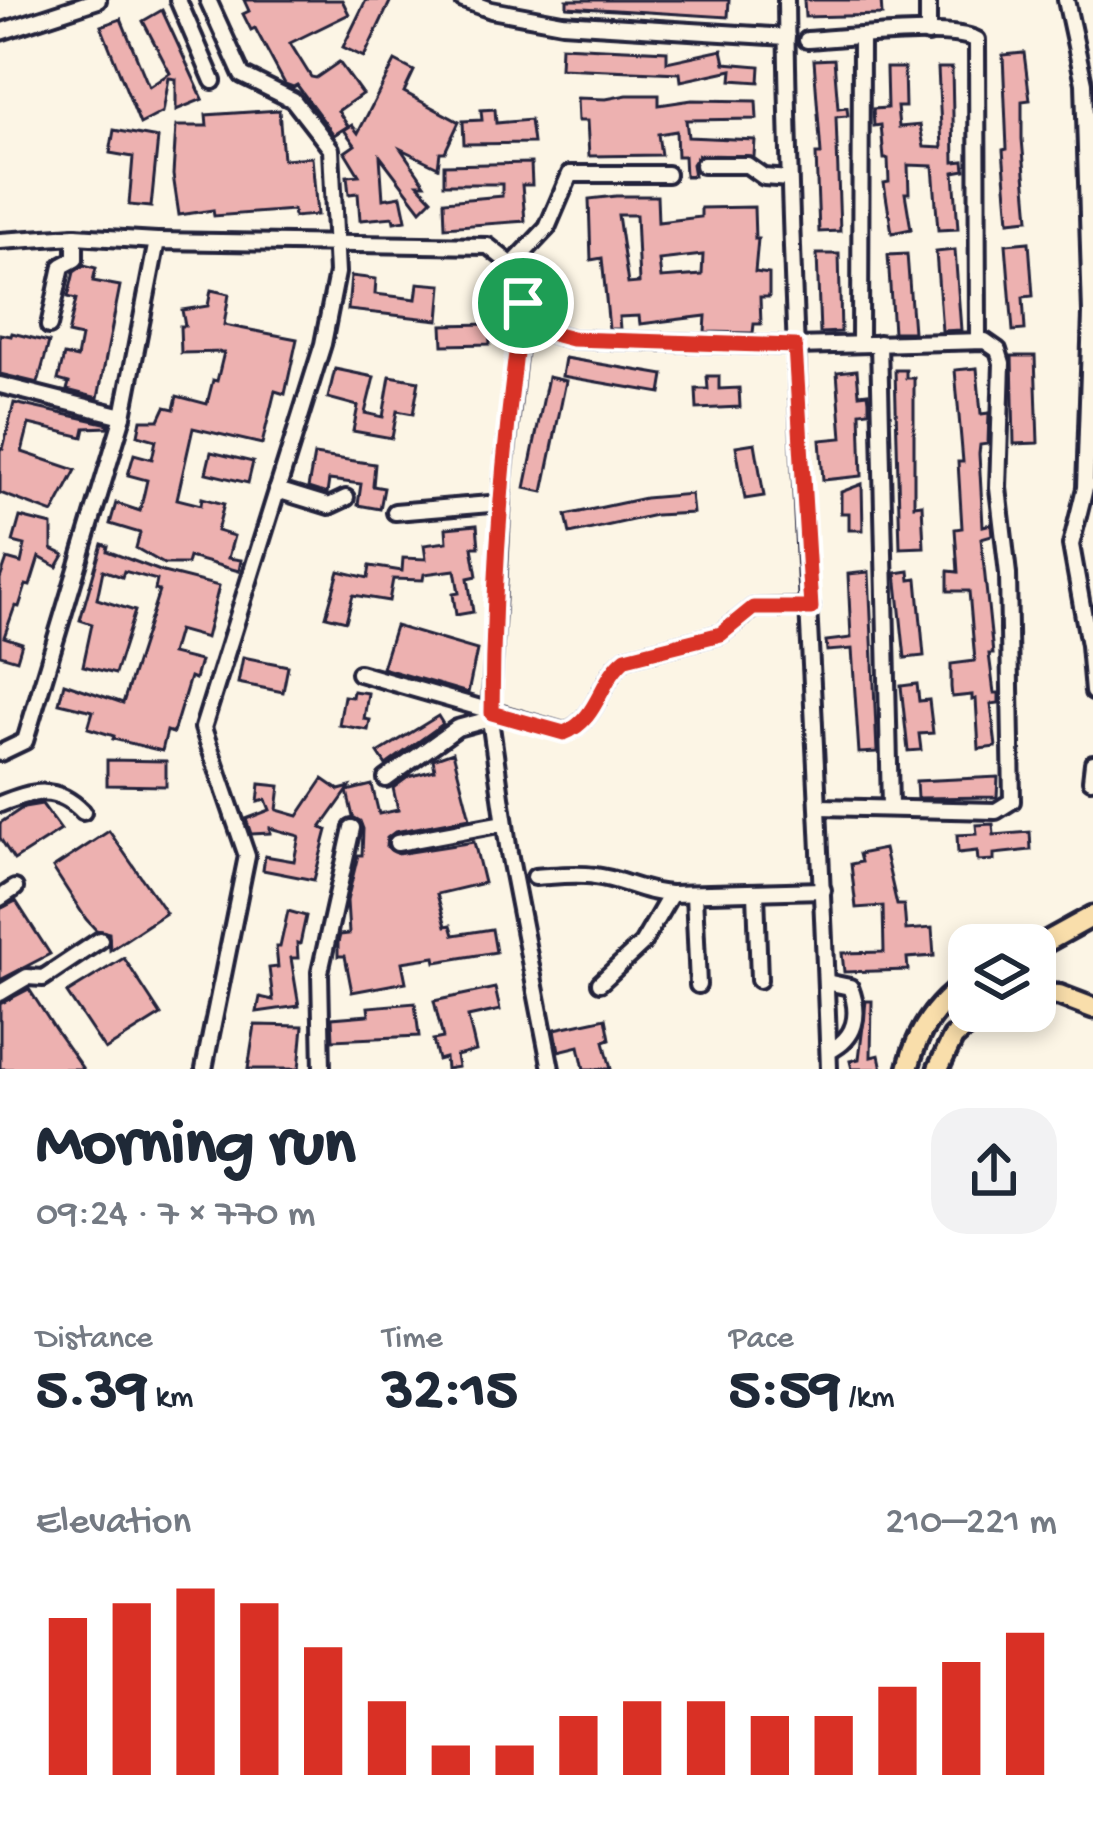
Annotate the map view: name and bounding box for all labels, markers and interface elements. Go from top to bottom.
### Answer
pin [472,252,574,354]
icon: arrive [490,270,556,336]
map controls [948,924,1056,1032]
button: layers [948,924,1056,1032]
button: share [931,1108,1057,1234]
text: Morning run [36,1109,355,1187]
text: 09:24 · 7 × 770 m [36,1193,315,1239]
text: Distance [36,1321,153,1359]
text: Time [382,1321,443,1359]
text: Pace [729,1321,793,1359]
text: 5.39 [36,1359,148,1429]
text: 32:15 [382,1359,518,1429]
text: 5:59 [729,1359,841,1429]
text: km [148,1380,194,1418]
text: /km [841,1380,895,1418]
text: Elevation [36,1501,191,1547]
text: 210–221 m [885,1501,1057,1547]

